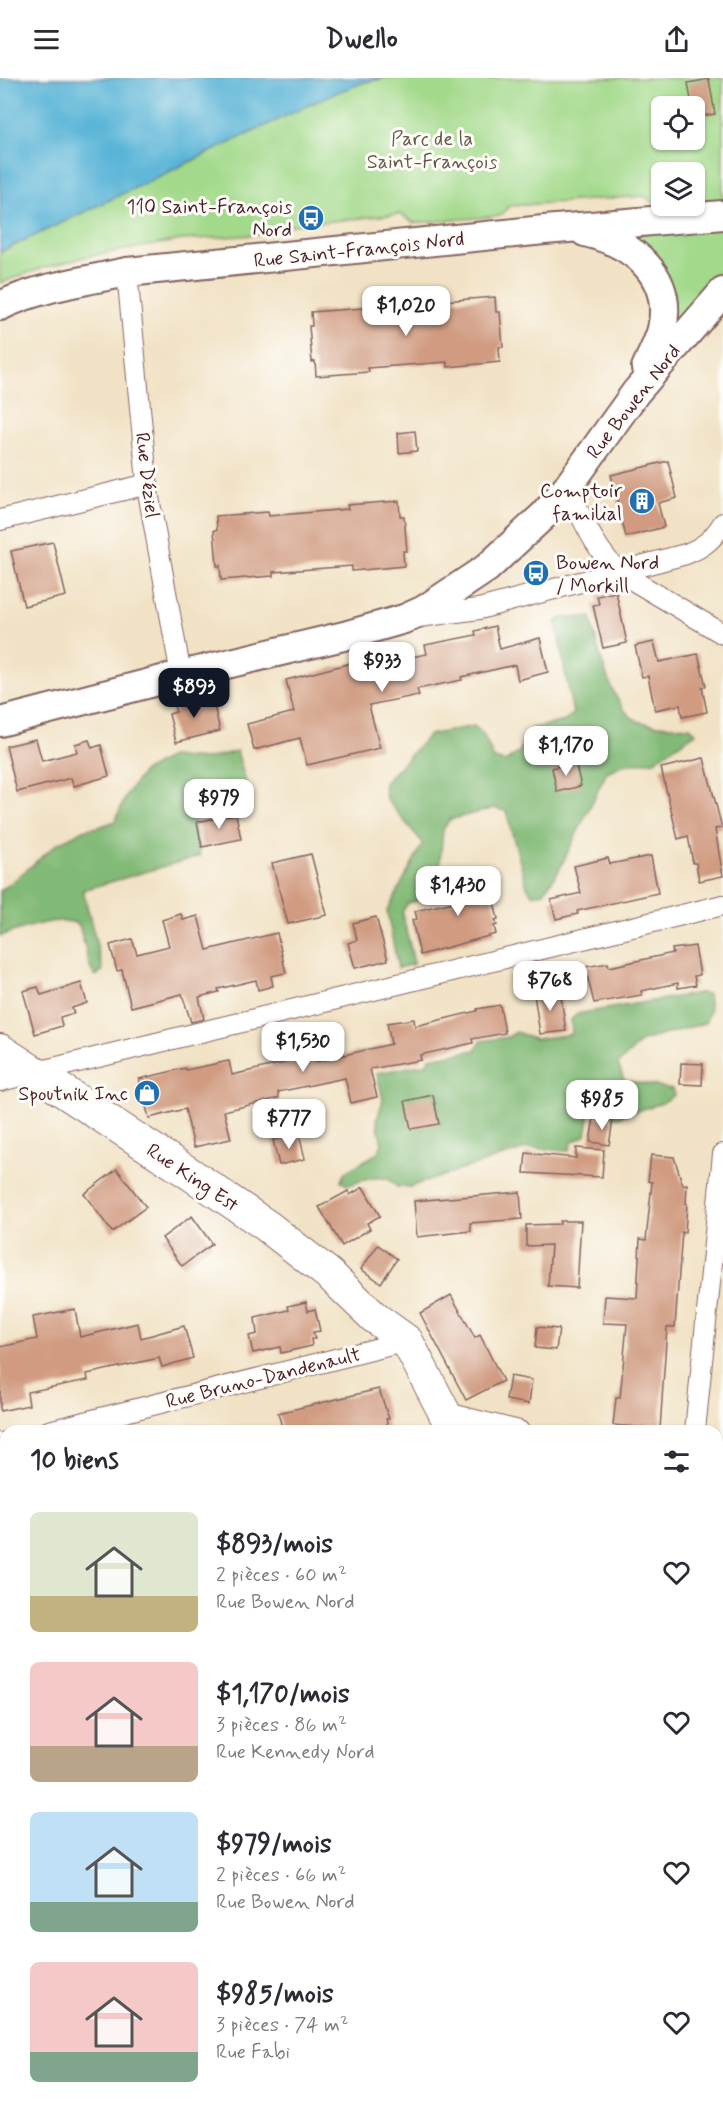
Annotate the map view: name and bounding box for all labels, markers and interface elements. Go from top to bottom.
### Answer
text: Dwello [325,22,398,57]
icon: menu [30,23,63,56]
icon: share [660,23,693,56]
map controls [651,96,705,216]
button: locate [651,96,705,150]
park label: Parc de la Saint-François [367,126,497,176]
button: layers [651,162,705,216]
place label: 110 Saint-François Nord [127,194,292,244]
bus stop icon: 110 Saint-François Nord [296,203,326,233]
street label: Rue Saint-François Nord [253,226,466,275]
pin: $1,020 [357,286,455,337]
text: $1,020 [376,292,436,319]
street label: Rue Bowen Nord [581,339,687,465]
street label: Rue Déziel [128,431,165,520]
place label: Comptoir familial [540,478,623,528]
building icon: Comptoir familial [627,486,657,516]
place label: Bowen Nord / Morkill [556,550,659,600]
bus stop icon: Bowen Nord / Morkill [521,558,551,588]
pin: $933 [346,642,418,693]
text: $933 [363,648,401,675]
pin: $893 [158,668,230,719]
text: $893 [172,674,216,701]
pin: $1,170 [517,726,615,777]
text: $1,170 [538,732,594,759]
pin: $979 [183,779,255,830]
text: $979 [198,785,240,812]
pin: $1,430 [409,866,507,917]
text: $1,430 [430,872,486,899]
pin: $768 [514,961,586,1012]
text: $768 [527,967,573,994]
pin: $1,530 [254,1022,352,1073]
text: $1,530 [275,1028,331,1055]
shop icon: Spoutnik Inc [132,1078,162,1108]
pin: $985 [566,1080,638,1131]
place label: Spoutnik Inc [18,1081,128,1108]
text: $985 [580,1086,624,1113]
pin: $777 [253,1099,325,1150]
text: $777 [266,1105,312,1132]
street label: Rue King Est [140,1138,244,1220]
street label: Rue Bruno-Dandenault [163,1341,364,1416]
text: 10 biens [30,1444,119,1478]
icon: filters [660,1445,693,1478]
text: $893/mois [216,1528,333,1562]
icon: home [78,1536,150,1608]
icon: heart [660,1556,693,1589]
text: 2 pièces · 60 m² [216,1562,347,1589]
text: Rue Bowen Nord [216,1589,355,1616]
text: $1,170/mois [216,1678,350,1712]
icon: home [78,1686,150,1758]
icon: heart [660,1706,693,1739]
text: 3 pièces · 86 m² [216,1712,347,1739]
text: Rue Kennedy Nord [216,1739,375,1766]
text: $979/mois [216,1828,332,1862]
icon: home [78,1836,150,1908]
icon: heart [660,1856,693,1889]
text: 2 pièces · 66 m² [216,1862,346,1889]
text: Rue Bowen Nord [216,1889,355,1916]
text: $985/mois [216,1978,334,2012]
icon: home [78,1986,150,2058]
icon: heart [660,2006,693,2039]
text: 3 pièces · 74 m² [216,2012,349,2039]
text: Rue Fabi [216,2039,290,2066]

